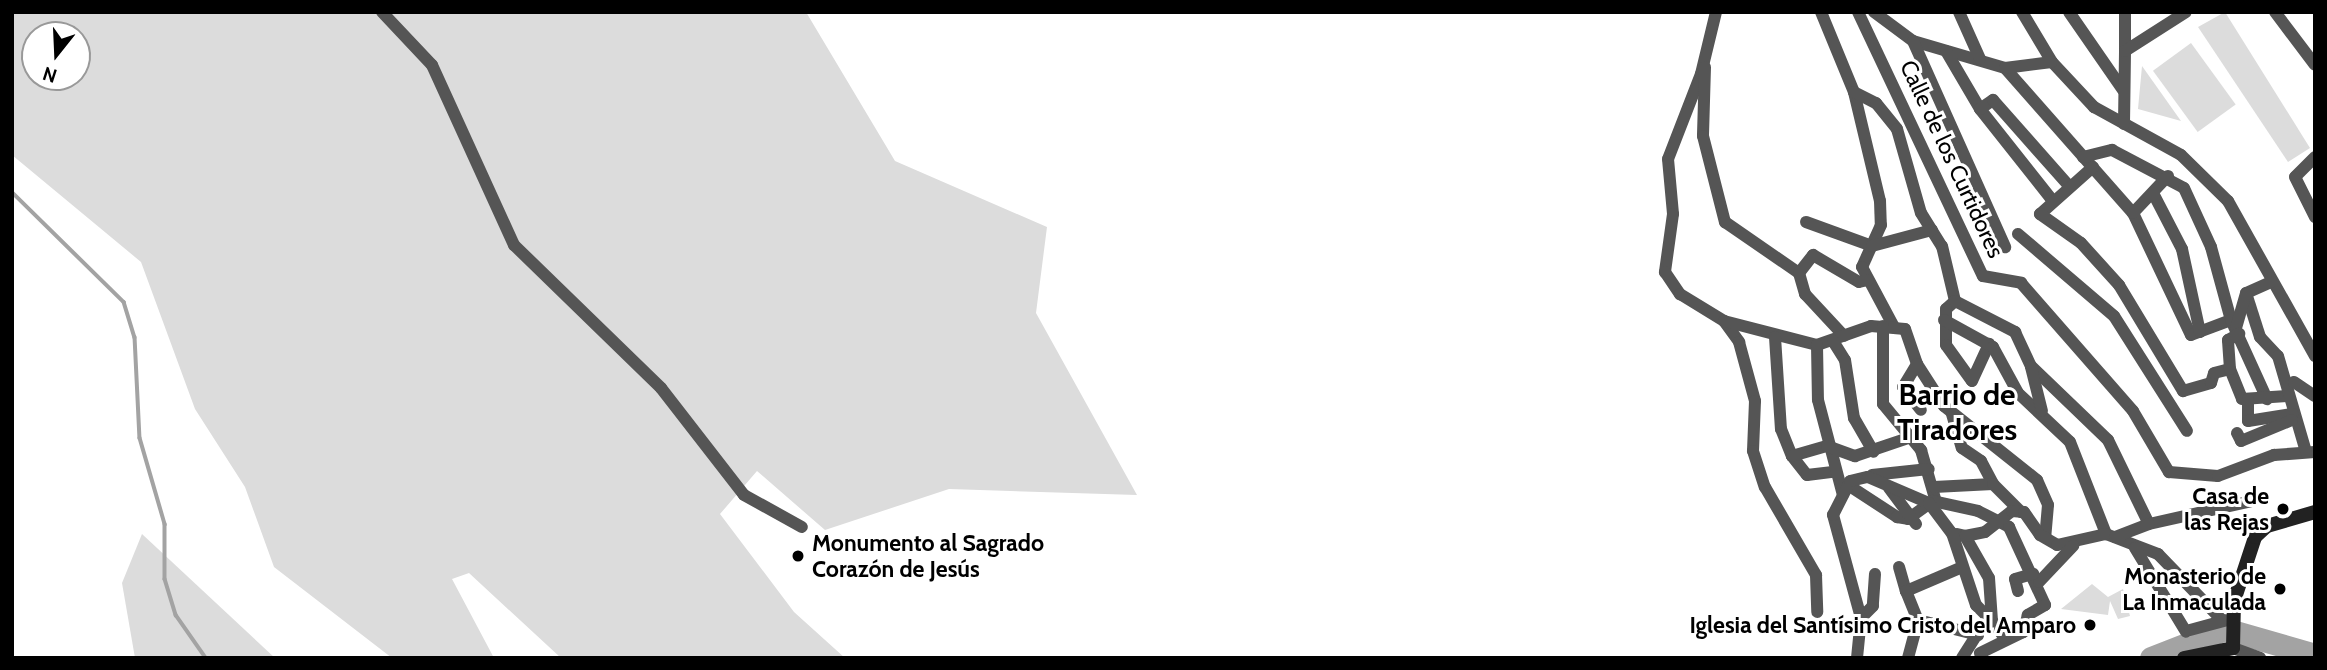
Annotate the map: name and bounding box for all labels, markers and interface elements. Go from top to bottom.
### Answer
north arrow [21,21,91,91]
street label: Calle de los Curtidores [1894,56,2010,262]
text: N [40,62,60,88]
district label: Barrio de Tiradores [1897,377,2017,448]
place label: Casa de las Rejas [2184,482,2269,536]
marker: Casa de las Rejas [2275,501,2291,517]
place label: Monumento al Sagrado Corazón de Jesús [812,529,1044,583]
marker: Monumento al Sagrado Corazón de Jesús [790,548,806,564]
place label: Monasterio de La Inmaculada [2122,562,2266,616]
marker: Monasterio de La Inmaculada [2272,581,2288,597]
place label: Iglesia del Santísimo Cristo del Amparo [1689,611,2076,639]
marker: Iglesia del Santísimo Cristo del Amparo [2082,617,2098,633]

